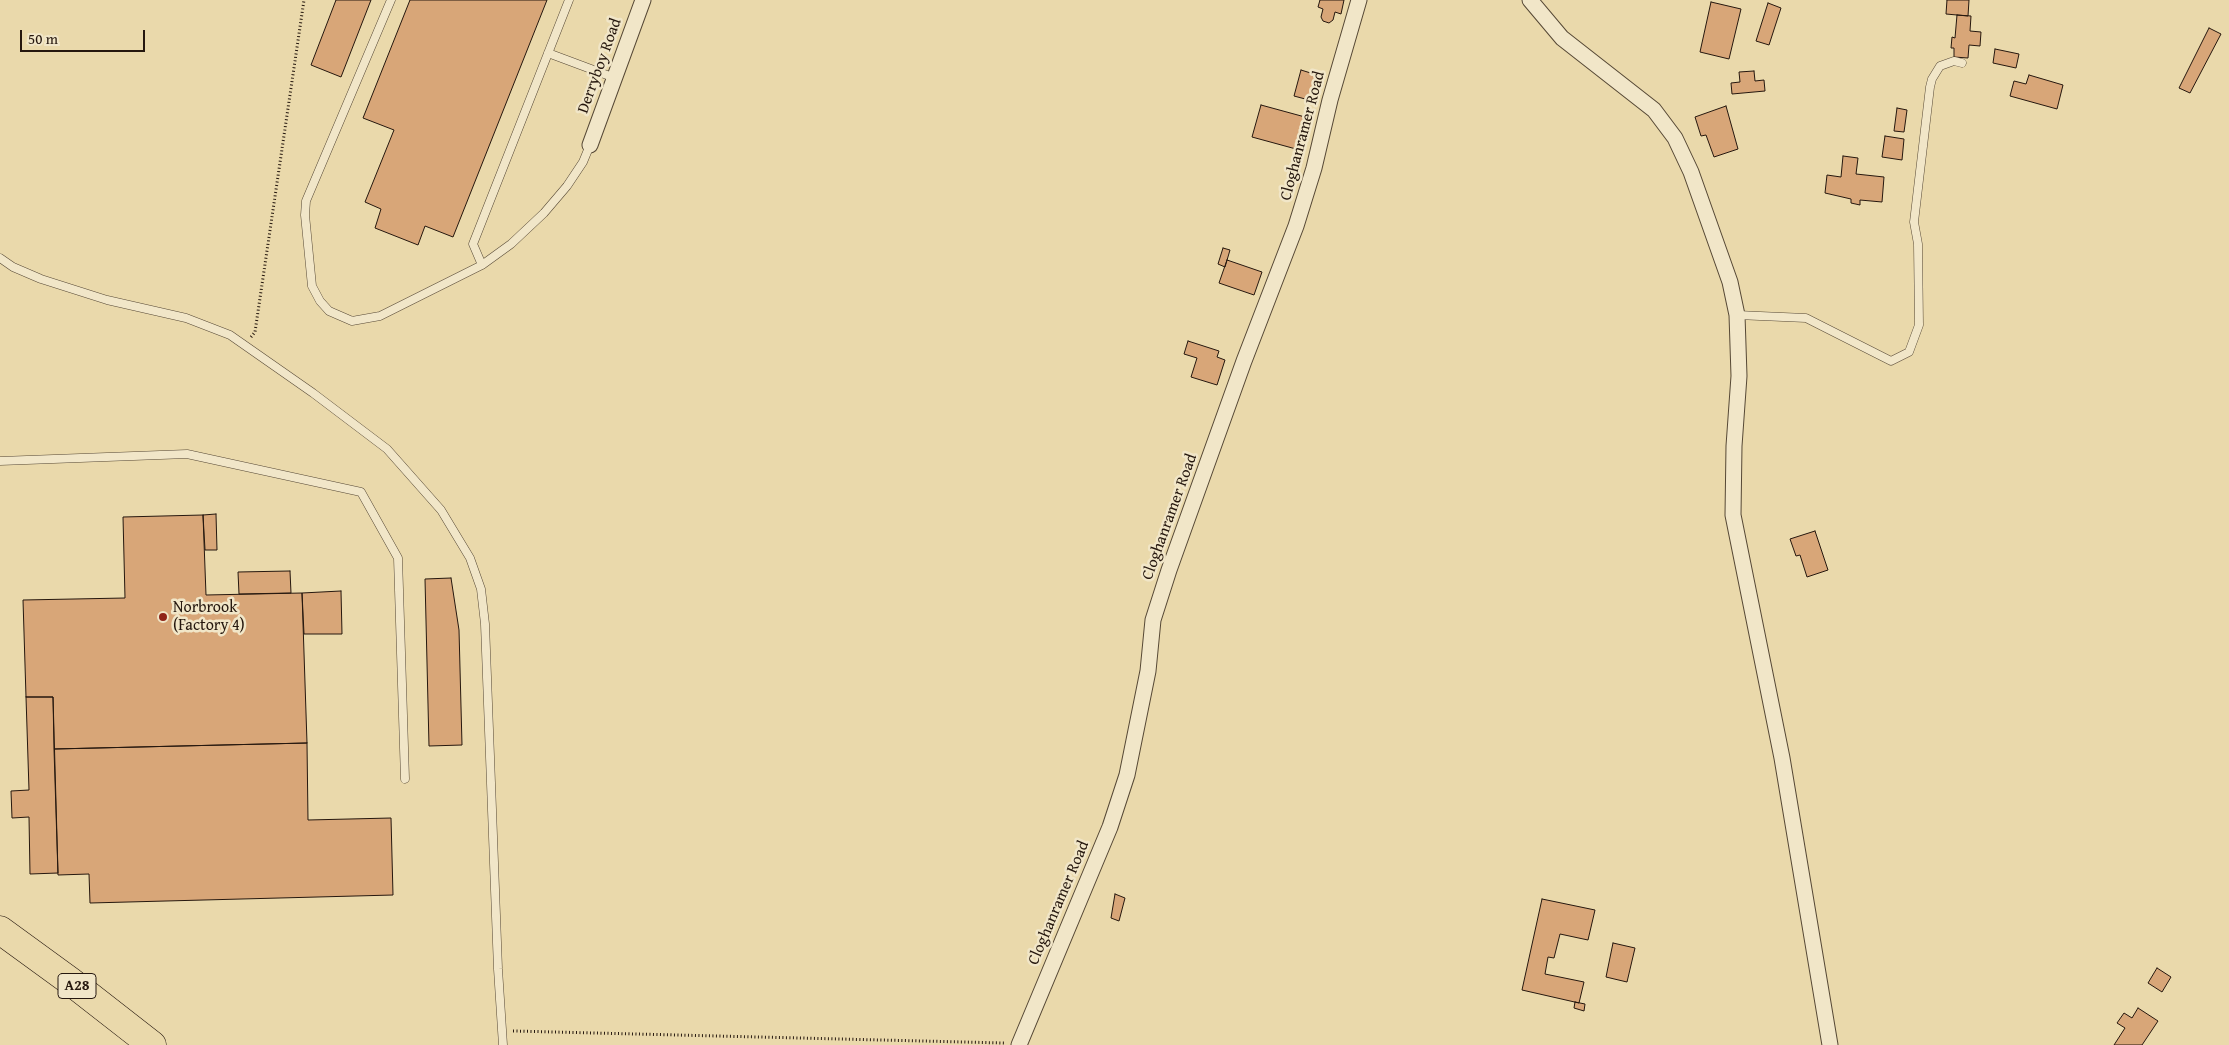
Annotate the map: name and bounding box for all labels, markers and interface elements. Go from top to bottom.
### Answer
street label: Derryboy Road [574,16,626,116]
scale bar [22,20,148,52]
text: 50 m [28,28,58,49]
street label: Cloghanramer Road [1277,69,1329,203]
street label: Cloghanramer Road [1138,451,1202,583]
place label: Norbrook (Factory 4) [173,598,245,636]
marker: Norbrook (Factory 4) [157,611,169,623]
street label: Cloghanramer Road [1024,838,1094,968]
road number: A28 [58,974,96,998]

